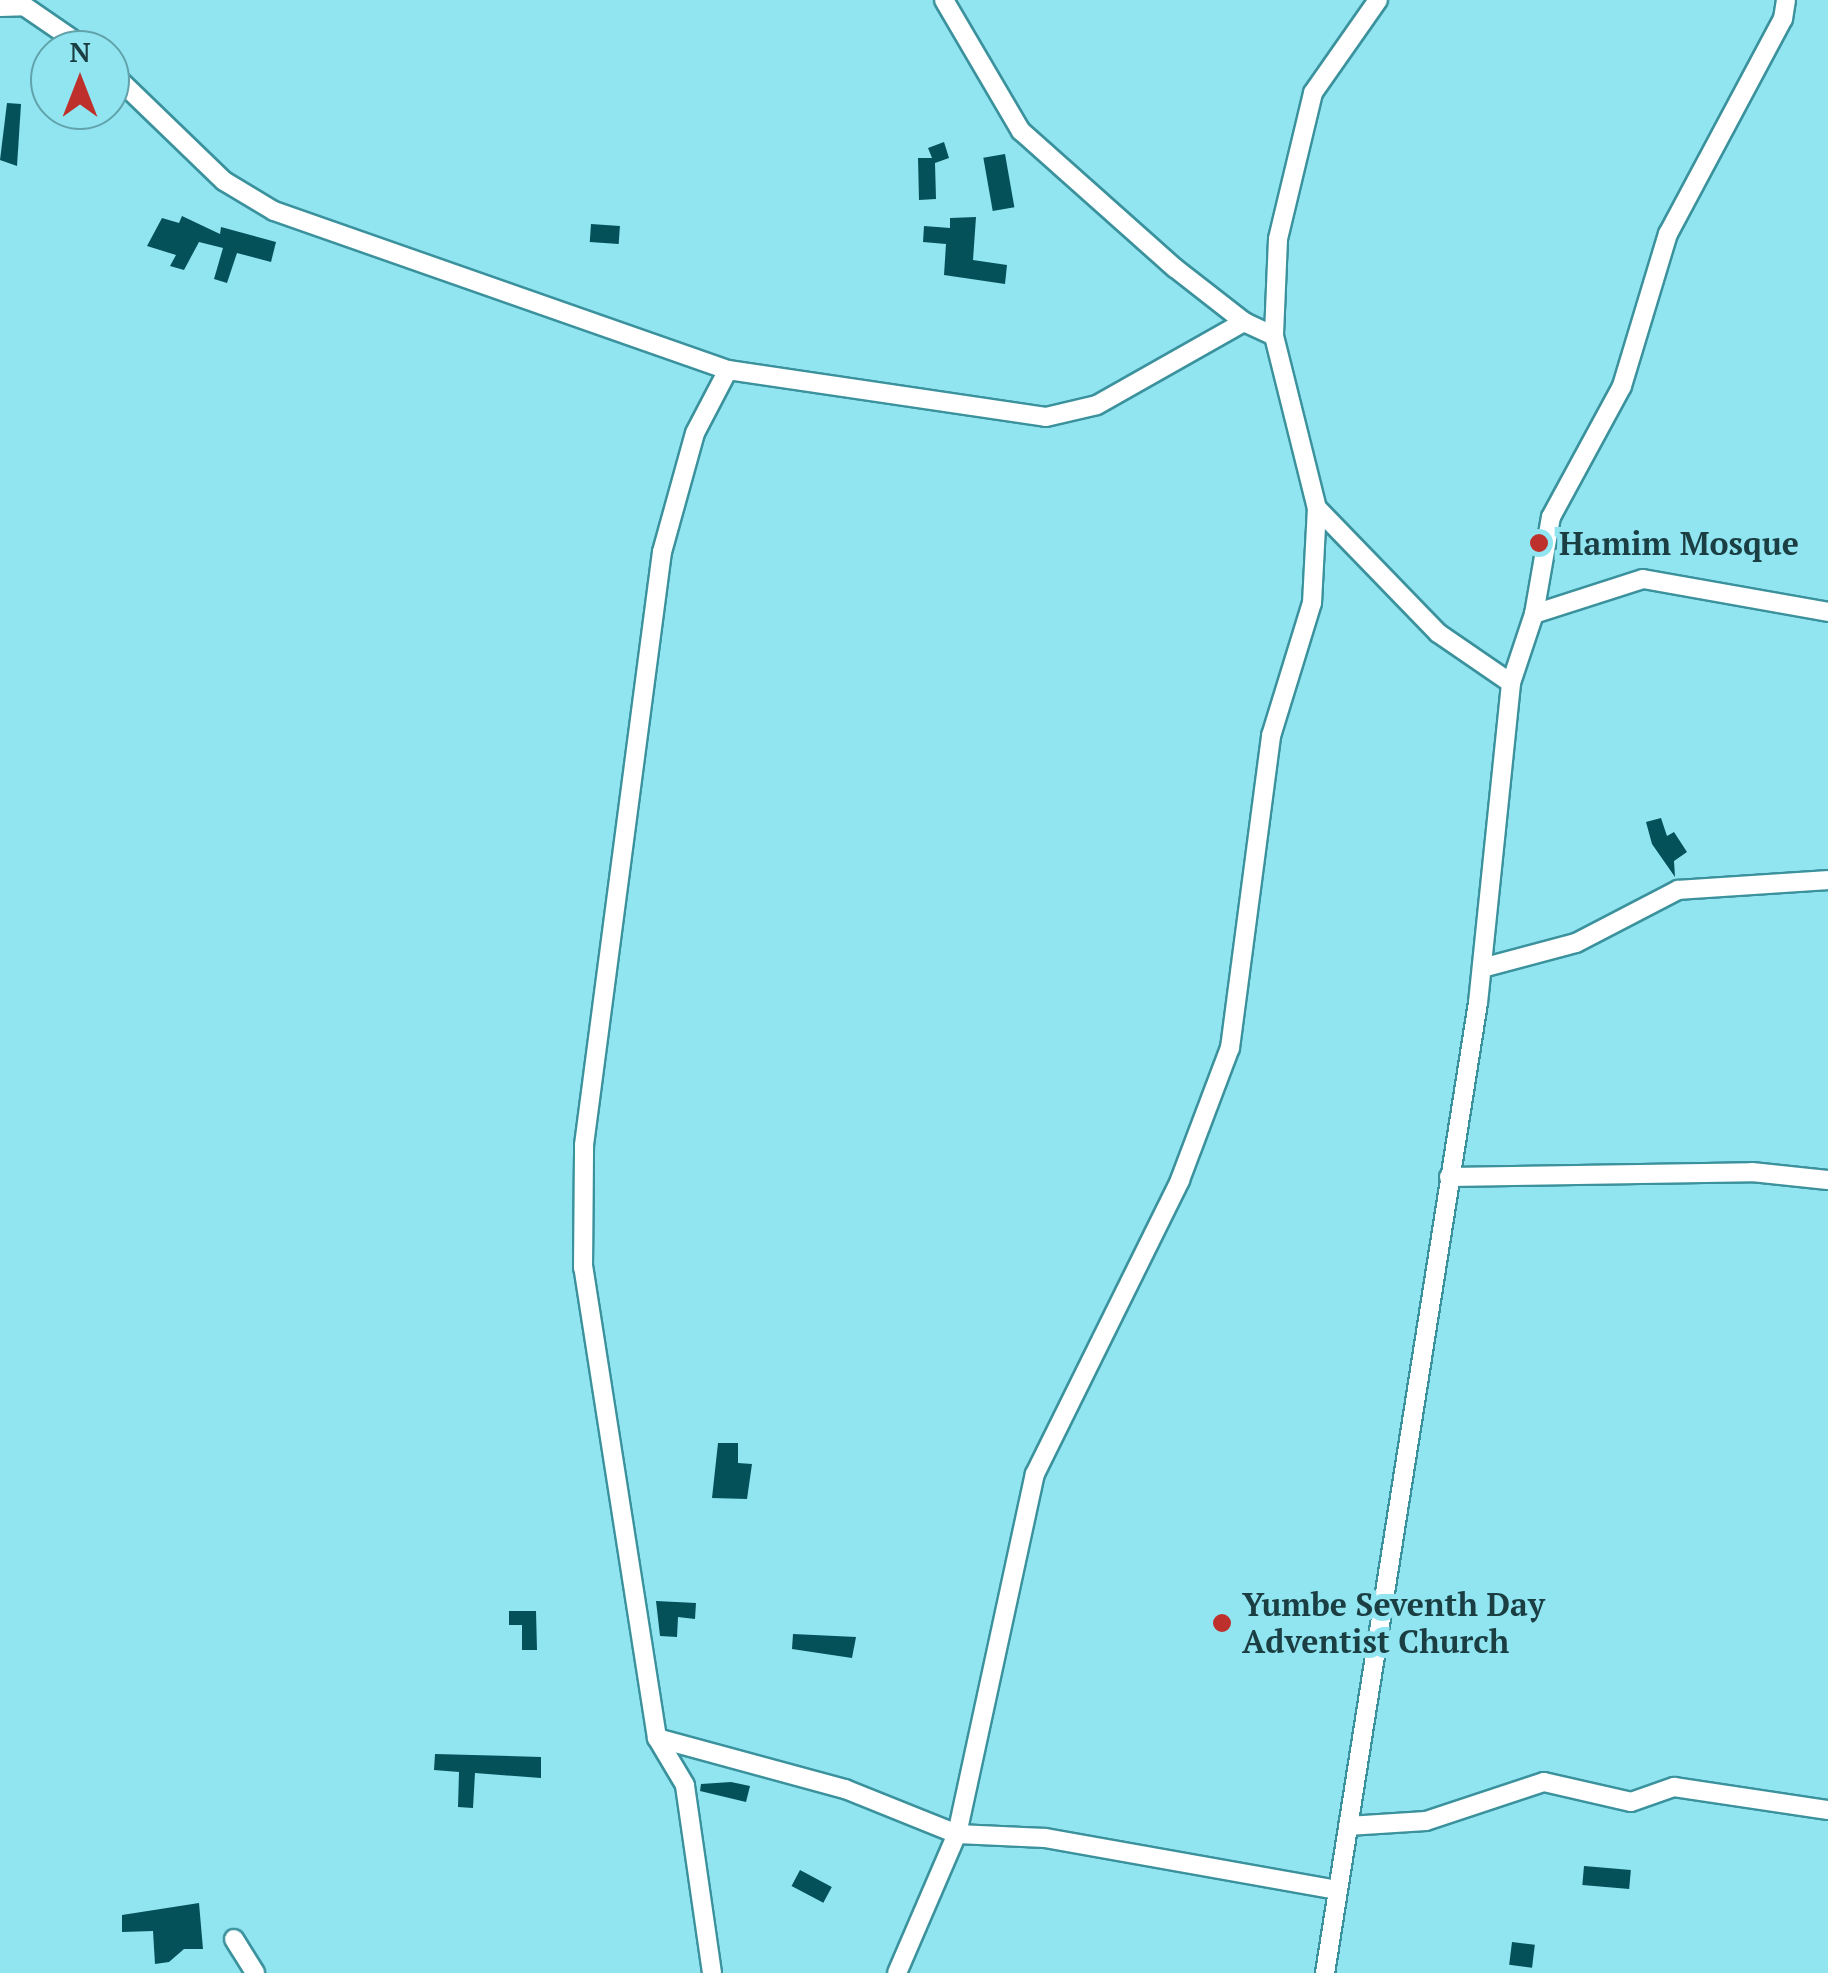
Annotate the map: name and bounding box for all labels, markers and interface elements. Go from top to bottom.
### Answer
north arrow [30,30,130,130]
text: N [69,33,91,70]
place label: Hamim Mosque [1559,524,1799,562]
marker: Hamim Mosque [1528,532,1550,554]
place label: Yumbe Seventh Day Adventist Church [1242,1586,1545,1661]
marker: Yumbe Seventh Day Adventist Church [1211,1612,1233,1634]

